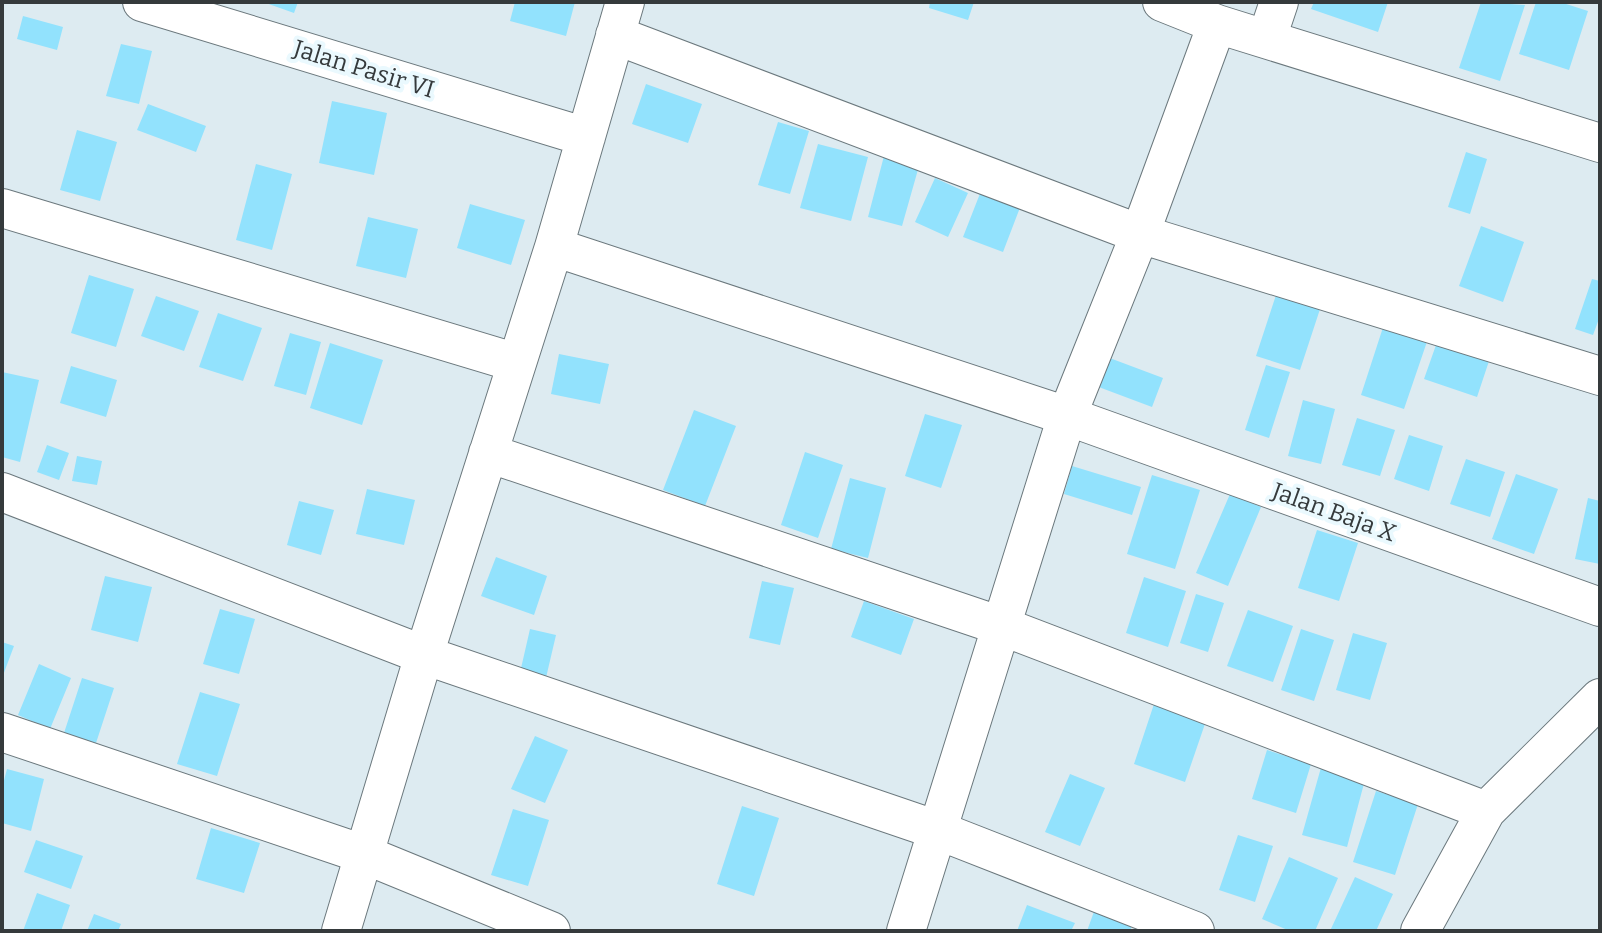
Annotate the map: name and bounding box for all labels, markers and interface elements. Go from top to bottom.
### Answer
street label: Jalan Pasir VI [289,34,438,104]
street label: Jalan Baja X [1267,476,1400,547]

